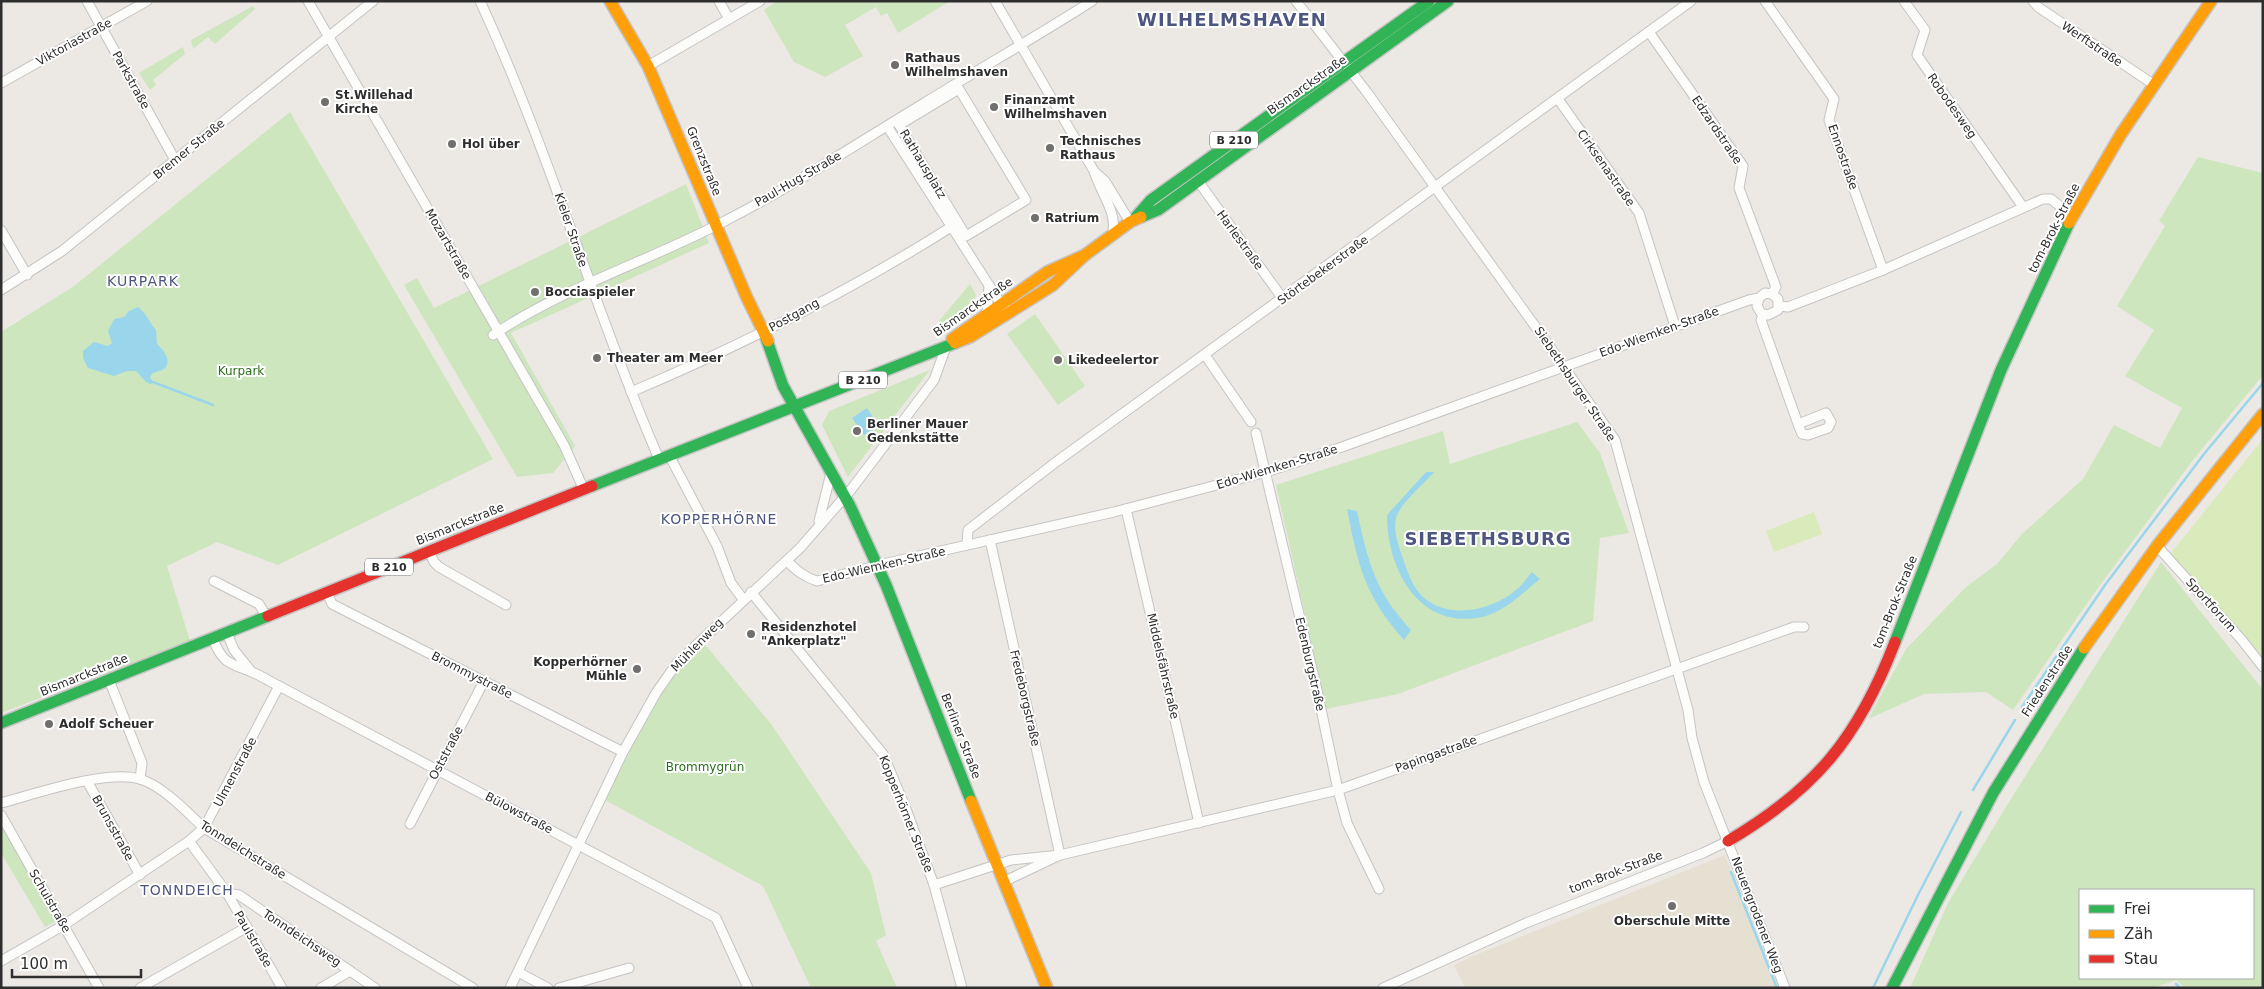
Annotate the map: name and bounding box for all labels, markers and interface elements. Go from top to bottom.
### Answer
district label: WILHELMSHAVEN [1137,9,1327,30]
street label: Viktoriastraße [34,15,114,69]
street label: Werftstraße [2059,19,2125,69]
street label: Parkstraße [109,49,153,111]
place label: Rathaus Wilhelmshaven [905,51,1008,79]
street label: Bismarckstraße [1265,53,1349,117]
marker: Rathaus Wilhelmshaven [889,59,901,71]
street label: Robodesweg [1924,71,1980,141]
place label: St.Willehad Kirche [335,88,413,116]
place label: Finanzamt Wilhelmshaven [1004,93,1107,121]
street label: Edzardstraße [1689,93,1745,167]
marker: St.Willehad Kirche [319,96,331,108]
marker: Finanzamt Wilhelmshaven [988,101,1000,113]
street label: Bremer Straße [151,116,227,182]
street label: Ennostraße [1825,122,1861,192]
street label: Grenzstraße [684,124,724,198]
street label: Rathausplatz [897,127,949,201]
street label: Cirksenastraße [1574,127,1638,209]
road number: B 210 [1210,132,1258,148]
place label: Technisches Rathaus [1060,134,1141,162]
place label: Hol über [462,137,520,151]
marker: Hol über [446,138,458,150]
marker: Technisches Rathaus [1044,142,1056,154]
street label: Paul-Hug-Straße [752,149,844,209]
street label: tom-Brok-Straße [2025,181,2083,275]
street label: Kieler Straße [552,191,590,269]
street label: Mozartstraße [422,206,474,282]
street label: Harlestraße [1214,207,1266,273]
place label: Ratrium [1045,211,1099,225]
marker: Ratrium [1029,212,1041,224]
street label: Störtebekerstraße [1275,232,1371,308]
district label: KURPARK [107,273,179,289]
street label: Bismarckstraße [931,275,1015,339]
place label: Bocciaspieler [545,285,635,299]
marker: Bocciaspieler [529,286,541,298]
street label: Postgang [766,295,822,335]
street label: Edo-Wiemken-Straße [1597,304,1721,360]
street label: Siebethsburger Straße [1531,324,1619,444]
place label: Theater am Meer [607,351,723,365]
marker: Theater am Meer [591,352,603,364]
place label: Likedeelertor [1068,353,1159,367]
marker: Likedeelertor [1052,354,1064,366]
park label: Kurpark [218,364,264,378]
road number: B 210 [839,372,887,388]
place label: Berliner Mauer Gedenkstätte [867,417,968,445]
marker: Berliner Mauer Gedenkstätte [851,425,863,437]
street label: Edo-Wiemken-Straße [1215,442,1339,492]
street label: Bismarckstraße [414,500,506,548]
district label: KOPPERHÖRNE [661,510,777,527]
district label: SIEBETHSBURG [1404,528,1572,549]
street label: Edo-Wiemken-Straße [821,544,947,586]
street label: tom-Brok-Straße [1870,554,1920,650]
road number: B 210 [365,558,413,576]
street label: Sportforum [2183,575,2239,635]
street label: Middelsfährstraße [1144,612,1182,720]
street label: Mühlenweg [668,615,726,675]
street label: Edenburgstraße [1292,616,1328,712]
place label: Residenzhotel "Ankerplatz" [761,620,857,648]
marker: Residenzhotel "Ankerplatz" [745,628,757,640]
street label: Friedenstraße [2019,643,2075,719]
street label: Fredeborgstraße [1007,648,1043,748]
street label: Brommystraße [429,649,515,701]
street label: Bismarckstraße [38,651,130,699]
place label: Kopperhörner Mühle [533,655,627,683]
marker: Kopperhörner Mühle [631,663,643,675]
street label: Berliner Straße [938,691,984,781]
place label: Adolf Scheuer [59,717,154,731]
marker: Adolf Scheuer [43,718,55,730]
street label: Oststraße [426,724,466,782]
street label: Papingastraße [1393,733,1479,775]
street label: Ulmenstraße [211,735,259,809]
street label: Kopperhörner Straße [876,753,936,875]
park label: Brommygrün [666,760,744,774]
street label: Bülowstraße [483,789,555,837]
street label: Brunsstraße [89,793,137,863]
street label: Tonndeichstraße [197,817,289,882]
street label: tom-Brok-Straße [1567,848,1665,896]
street label: Neuengrodener Weg [1728,855,1786,975]
street label: Schulstraße [26,867,74,935]
district label: TONNDEICH [139,882,234,898]
legend [2079,889,2254,979]
marker: Oberschule Mitte [1666,900,1678,912]
text: Frei [2124,900,2151,918]
street label: Tonndeichsweg [259,906,344,969]
street label: Paulstraße [231,908,275,970]
place label: Oberschule Mitte [1614,914,1730,928]
text: Zäh [2124,925,2153,943]
scale bar [12,946,141,978]
text: Stau [2124,950,2158,968]
text: 100 m [20,955,68,973]

